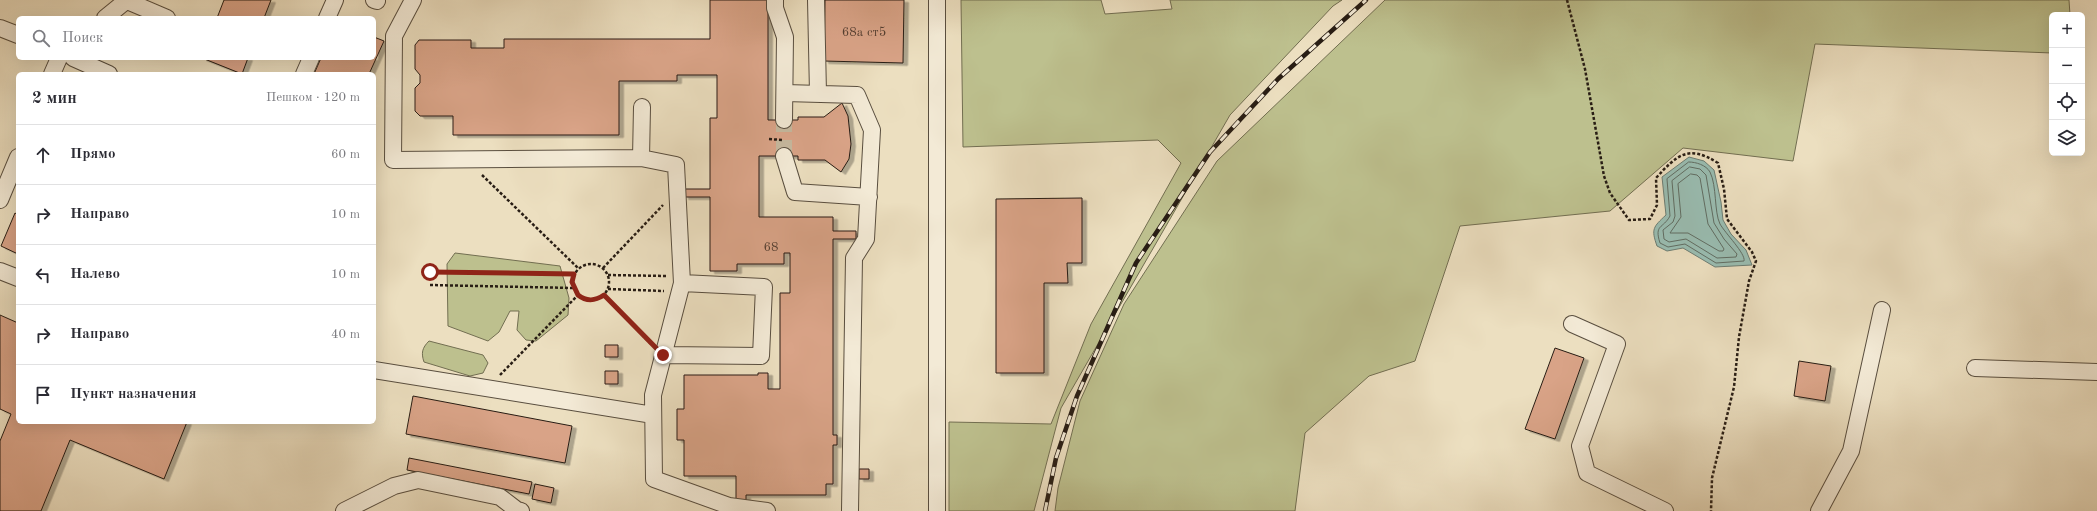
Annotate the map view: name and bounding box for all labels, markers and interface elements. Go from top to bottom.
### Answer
map controls [2049,12,2085,156]
button: + [2049,12,2085,48]
search box [16,16,376,60]
house number: 68а ст5 [842,26,886,39]
icon: search [30,27,52,49]
text: Поиск [62,31,103,46]
button: − [2049,48,2085,84]
button: locate [2049,84,2085,120]
text: 2 мин [32,90,77,107]
text: Пешком · 120 m [266,91,360,104]
button: layers [2049,120,2085,156]
icon: ahead [32,144,54,166]
text: Прямо [70,147,116,162]
text: 60 m [331,148,360,161]
icon: right [32,204,54,226]
text: Направо [70,207,129,222]
text: 10 m [331,208,360,221]
house number: 68 [763,241,779,254]
route start [421,263,439,281]
icon: left [32,264,54,286]
text: Налево [70,267,120,282]
text: 10 m [331,268,360,281]
icon: right [32,324,54,346]
text: Направо [70,327,129,342]
text: 40 m [331,328,360,341]
route end [654,346,672,364]
icon: arrive [32,384,54,406]
text: Пункт назначения [70,387,197,402]

